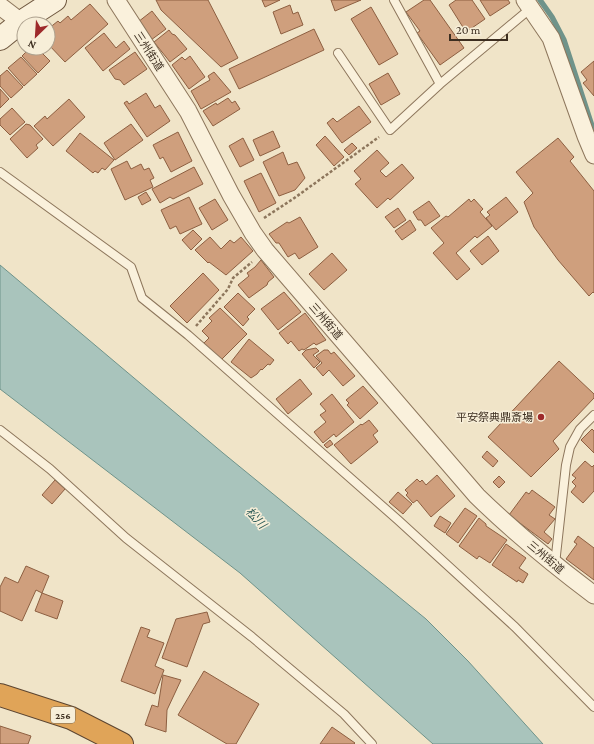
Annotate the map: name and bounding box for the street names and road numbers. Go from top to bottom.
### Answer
street label: 三州街道 [132,29,166,73]
street label: 三州街道 [307,300,345,342]
street label: 三州街道 [525,538,567,576]
road number: 256 [51,707,75,723]

